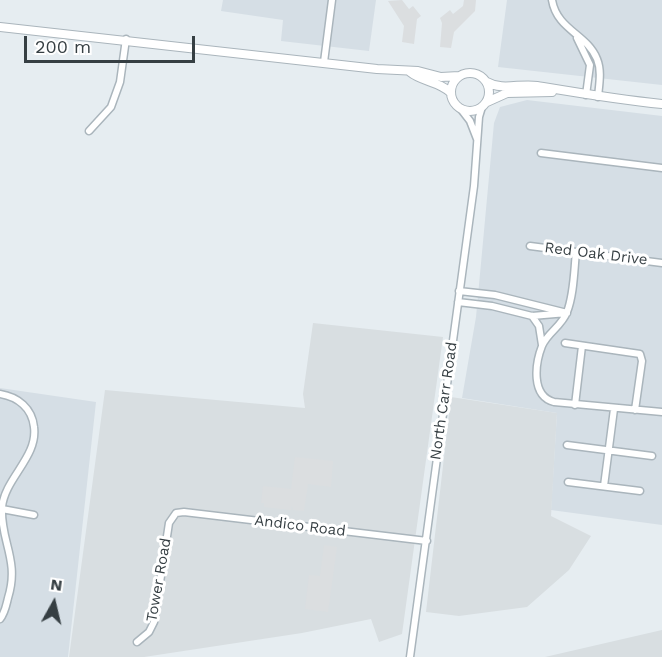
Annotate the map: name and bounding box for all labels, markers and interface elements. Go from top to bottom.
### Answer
scale bar [27,24,198,62]
text: 200 m [35,36,91,57]
street label: Red Oak Drive [544,239,648,269]
street label: North Carr Road [427,341,461,461]
street label: Andico Road [253,511,347,541]
street label: Tower Road [143,537,175,623]
north arrow [24,573,84,633]
text: N [49,574,64,595]

